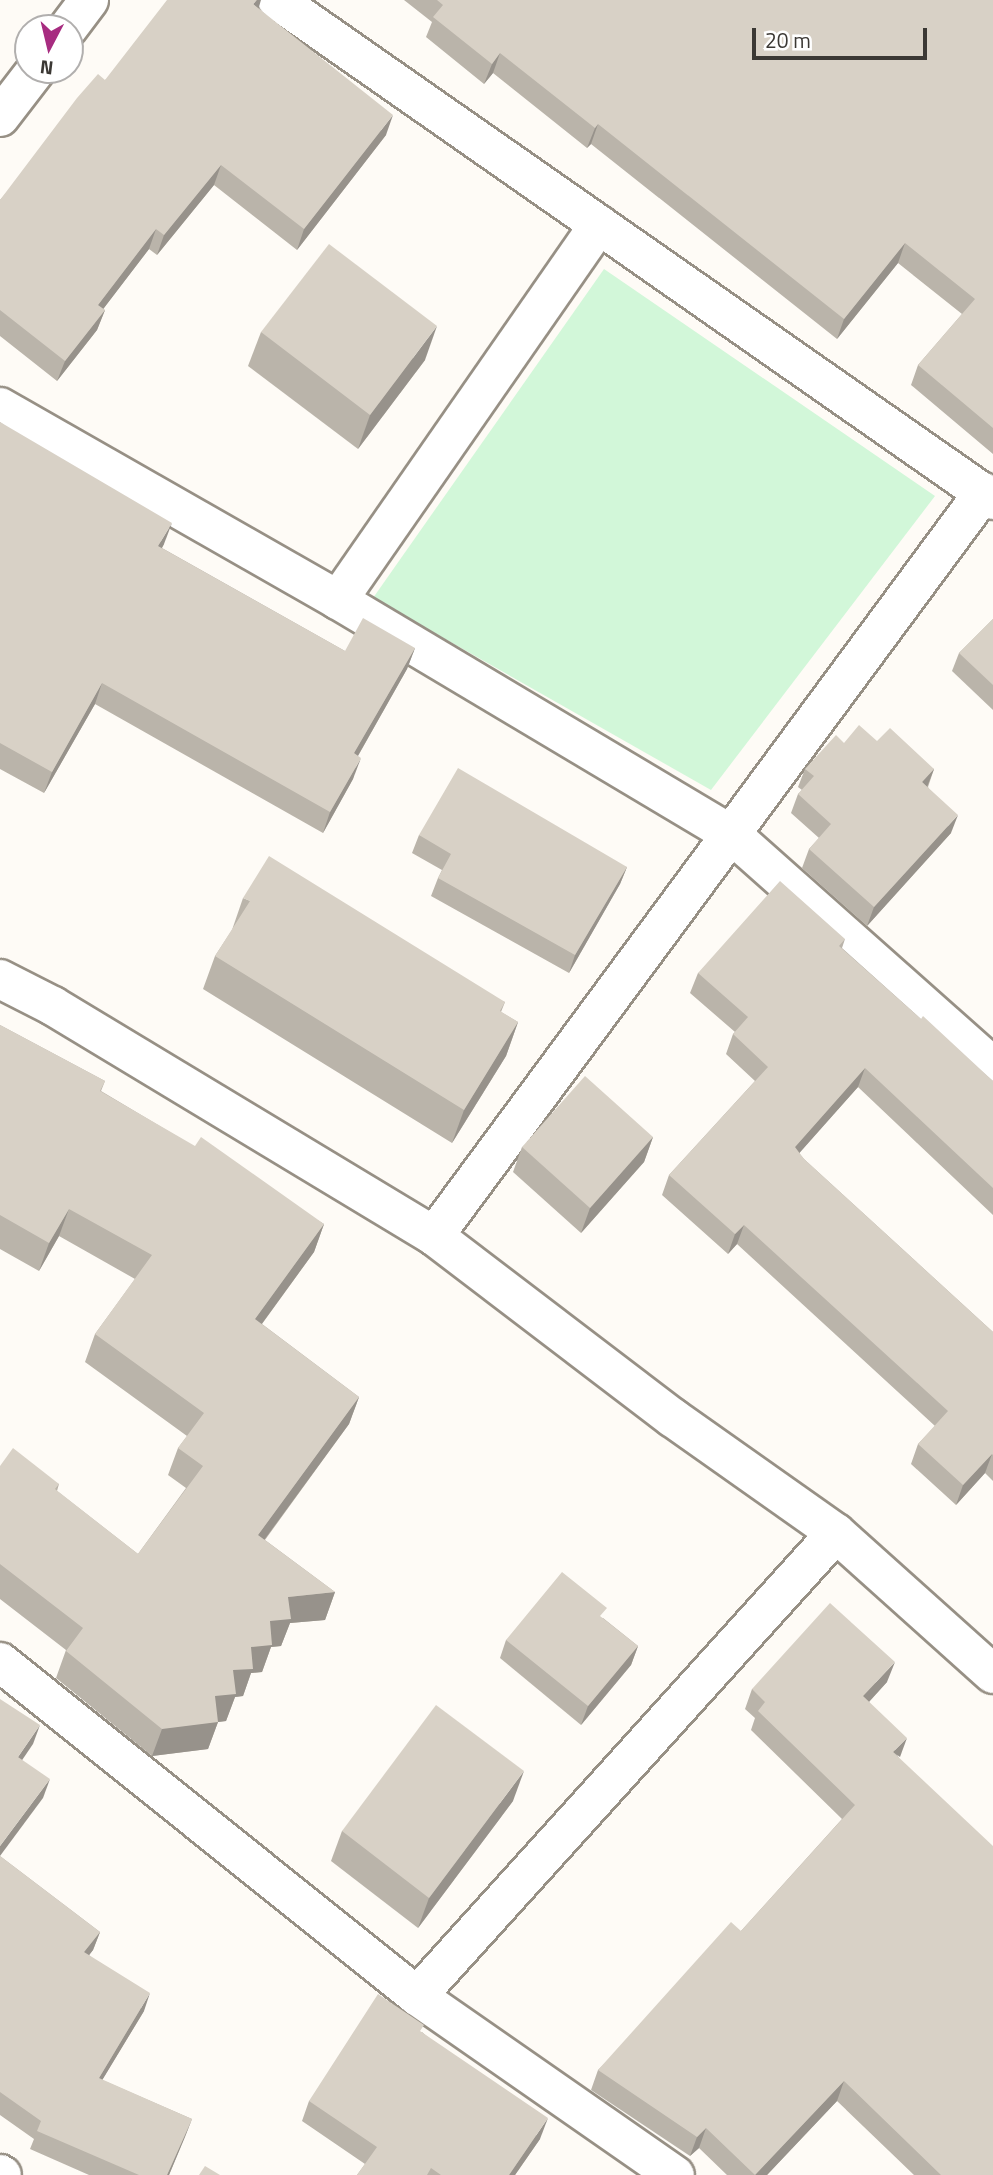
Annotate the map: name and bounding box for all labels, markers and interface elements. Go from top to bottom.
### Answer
north arrow [14,14,84,84]
scale bar [755,14,930,58]
text: 20 m [765,24,811,56]
text: N [38,53,55,84]

